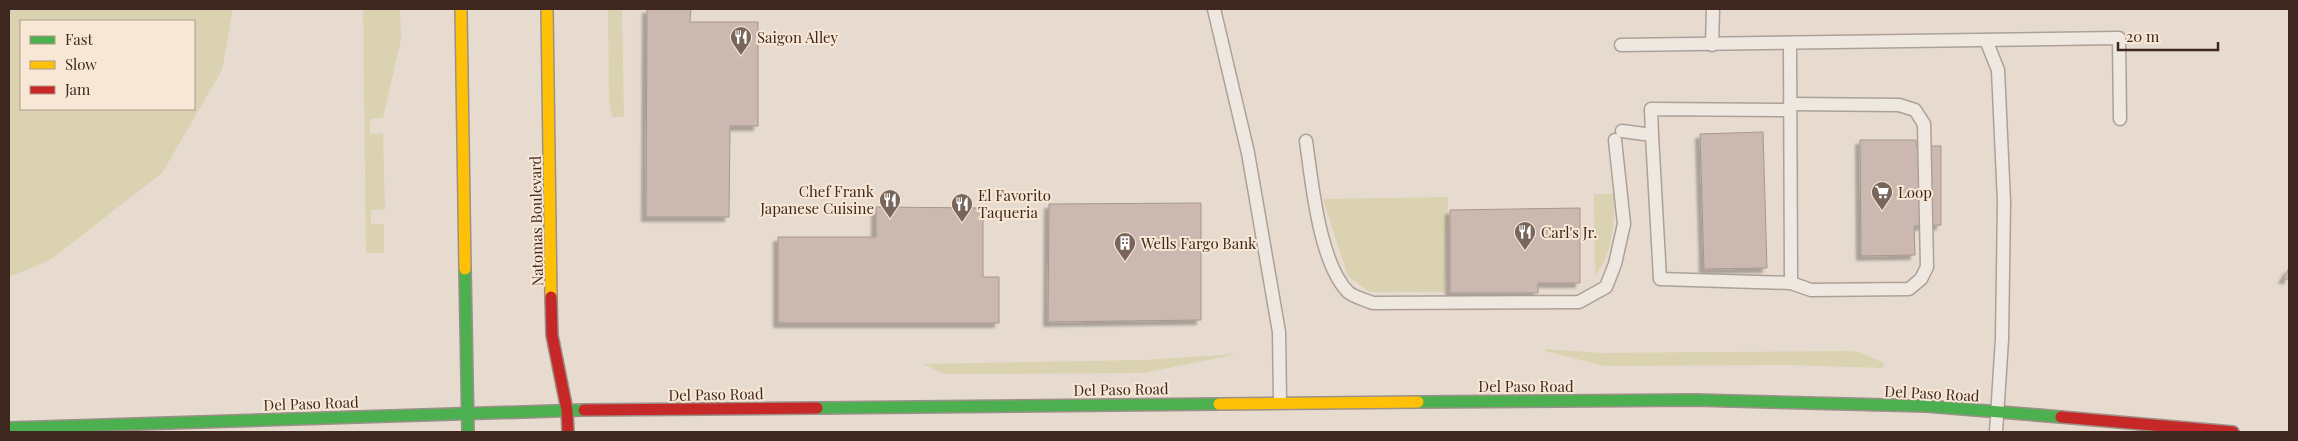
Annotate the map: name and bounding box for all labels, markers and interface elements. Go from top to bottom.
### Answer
legend [20,20,195,110]
scale bar [2118,20,2218,52]
restaurant icon: Saigon Alley [729,25,753,56]
text: 20 m [2126,26,2160,46]
place label: Saigon Alley [757,27,838,47]
text: Fast [65,29,94,49]
text: Slow [65,54,97,74]
text: Jam [64,79,91,99]
street label: Natomas Boulevard [525,155,547,286]
supermarket icon: Loop [1870,180,1894,211]
place label: Chef Frank Japanese Cuisine [759,181,875,218]
place label: Loop [1898,182,1932,202]
place label: El Favorito Taqueria [978,185,1051,222]
restaurant icon: Chef Frank Japanese Cuisine [878,188,902,219]
restaurant icon: El Favorito Taqueria [950,192,974,223]
restaurant icon: Carl's Jr. [1513,220,1537,251]
place label: Carl's Jr. [1541,222,1597,242]
building icon: Wells Fargo Bank [1113,231,1137,262]
place label: Wells Fargo Bank [1140,233,1257,253]
street label: Del Paso Road [1478,376,1574,396]
street label: Del Paso Road [1073,378,1169,400]
street label: Del Paso Road [1884,381,1980,405]
street label: Del Paso Road [668,383,764,405]
street label: Del Paso Road [263,391,359,415]

